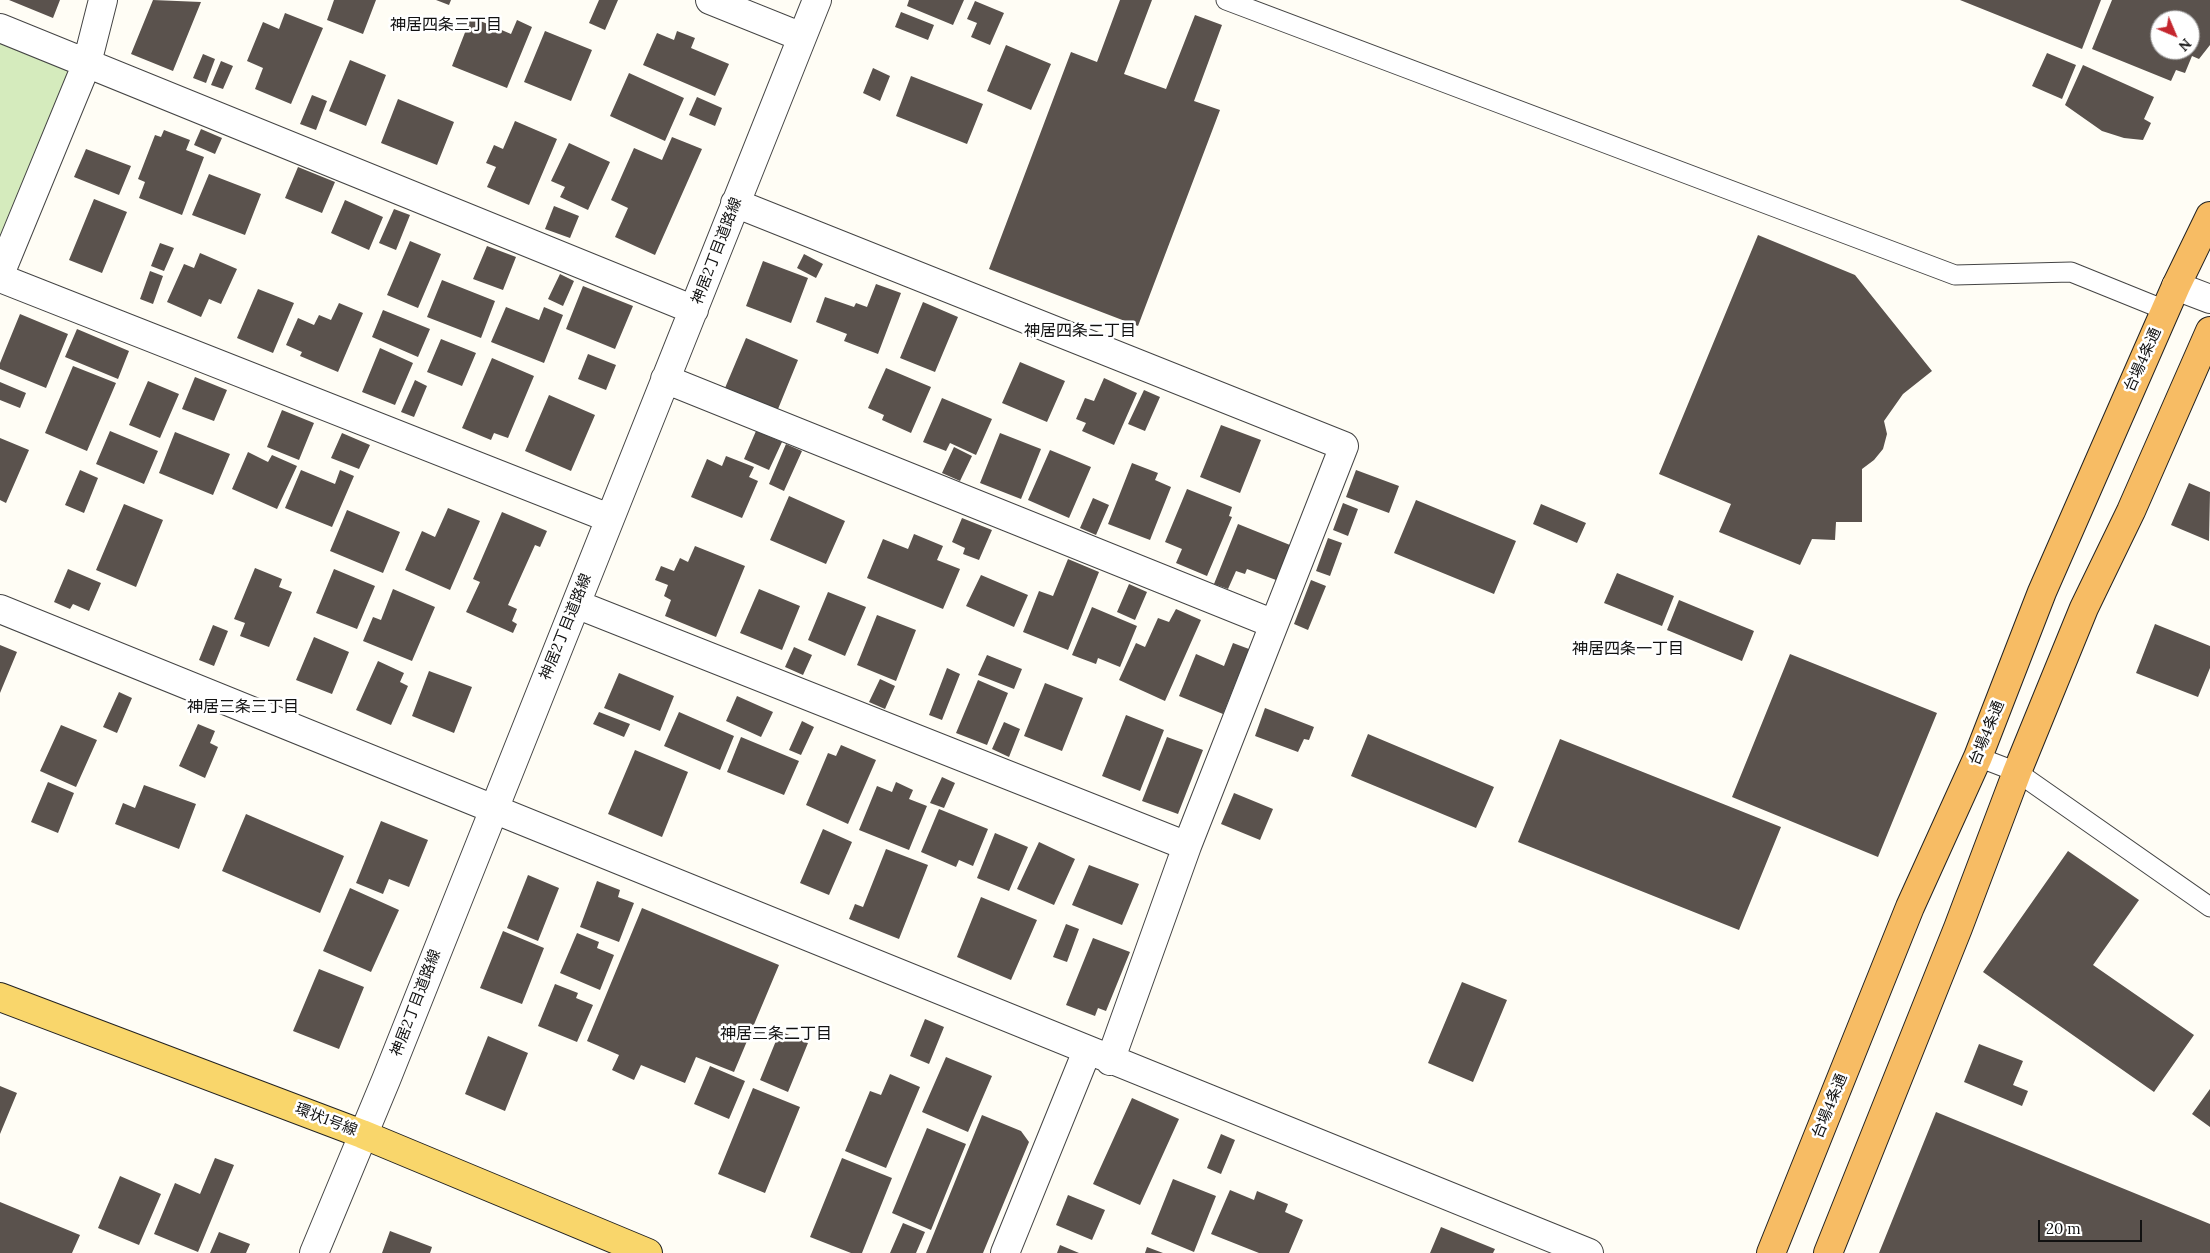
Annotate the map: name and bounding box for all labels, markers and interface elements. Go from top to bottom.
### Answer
north arrow [2150,10,2200,60]
district label: 神居四条三丁目 [390,15,502,35]
text: N [2175,35,2195,55]
street label: 神居2丁目道路線 [688,195,746,307]
district label: 神居四条二丁目 [1024,321,1136,341]
street label: 台場4条通 [2121,325,2165,395]
street label: 神居2丁目道路線 [536,571,596,683]
district label: 神居四条一丁目 [1572,639,1684,659]
district label: 神居三条三丁目 [187,697,299,717]
street label: 台場4条通 [1966,698,2008,768]
street label: 神居2丁目道路線 [387,947,445,1059]
district label: 神居三条二丁目 [720,1024,832,1044]
street label: 台場4条通 [1809,1071,1851,1141]
street label: 環状1号線 [292,1100,360,1140]
scale bar [2040,1210,2144,1242]
text: 20 m [2046,1219,2081,1238]

